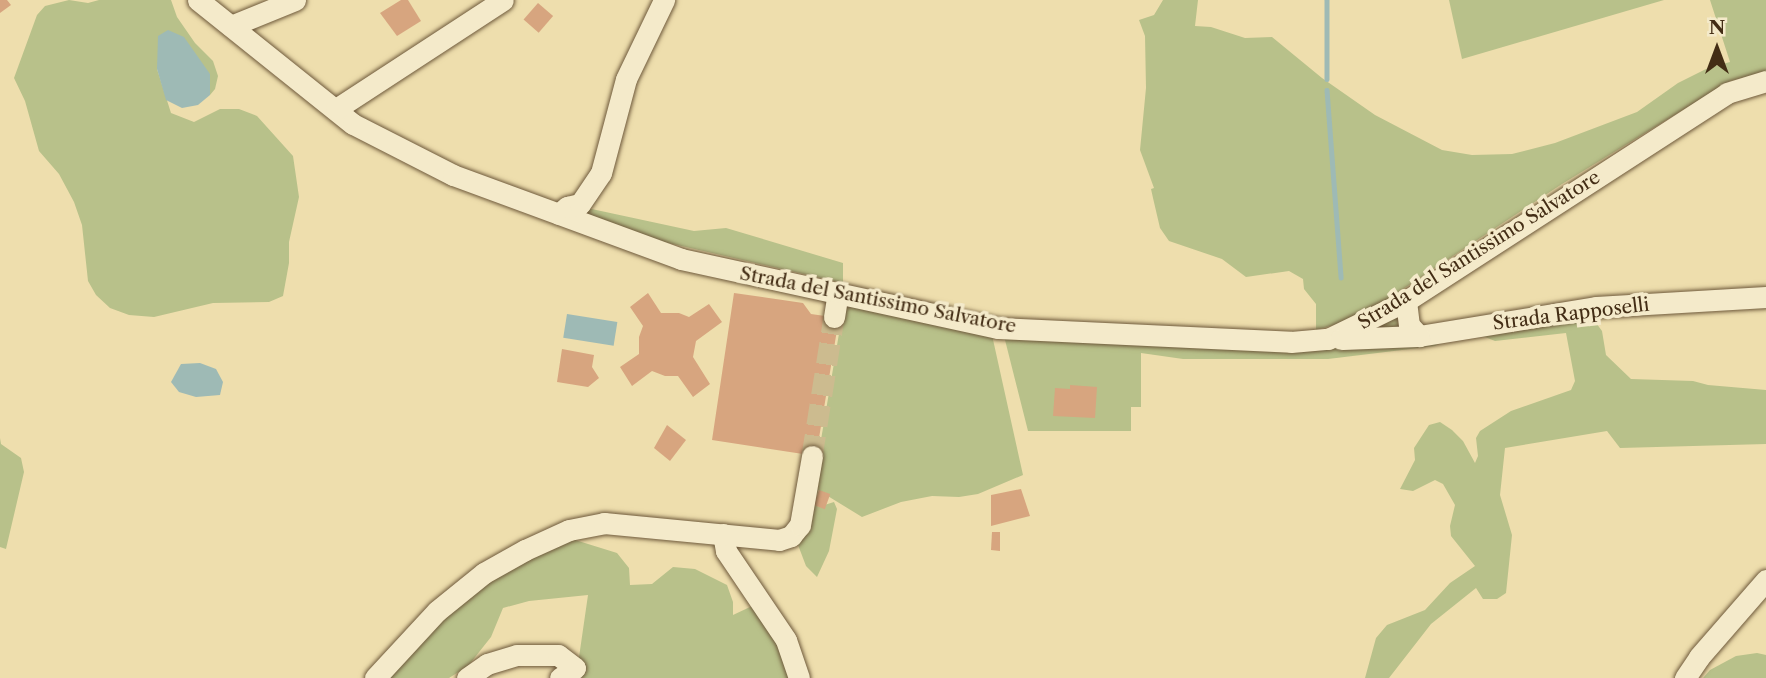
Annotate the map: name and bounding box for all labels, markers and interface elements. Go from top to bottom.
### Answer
north arrow [1682,14,1752,84]
text: N [1709,16,1725,39]
street label: Strada del Santissimo Salvatore [1354,166,1604,334]
street label: Strada del Santissimo Salvatore [738,262,1018,338]
street label: Strada Rapposelli [1491,293,1651,335]

